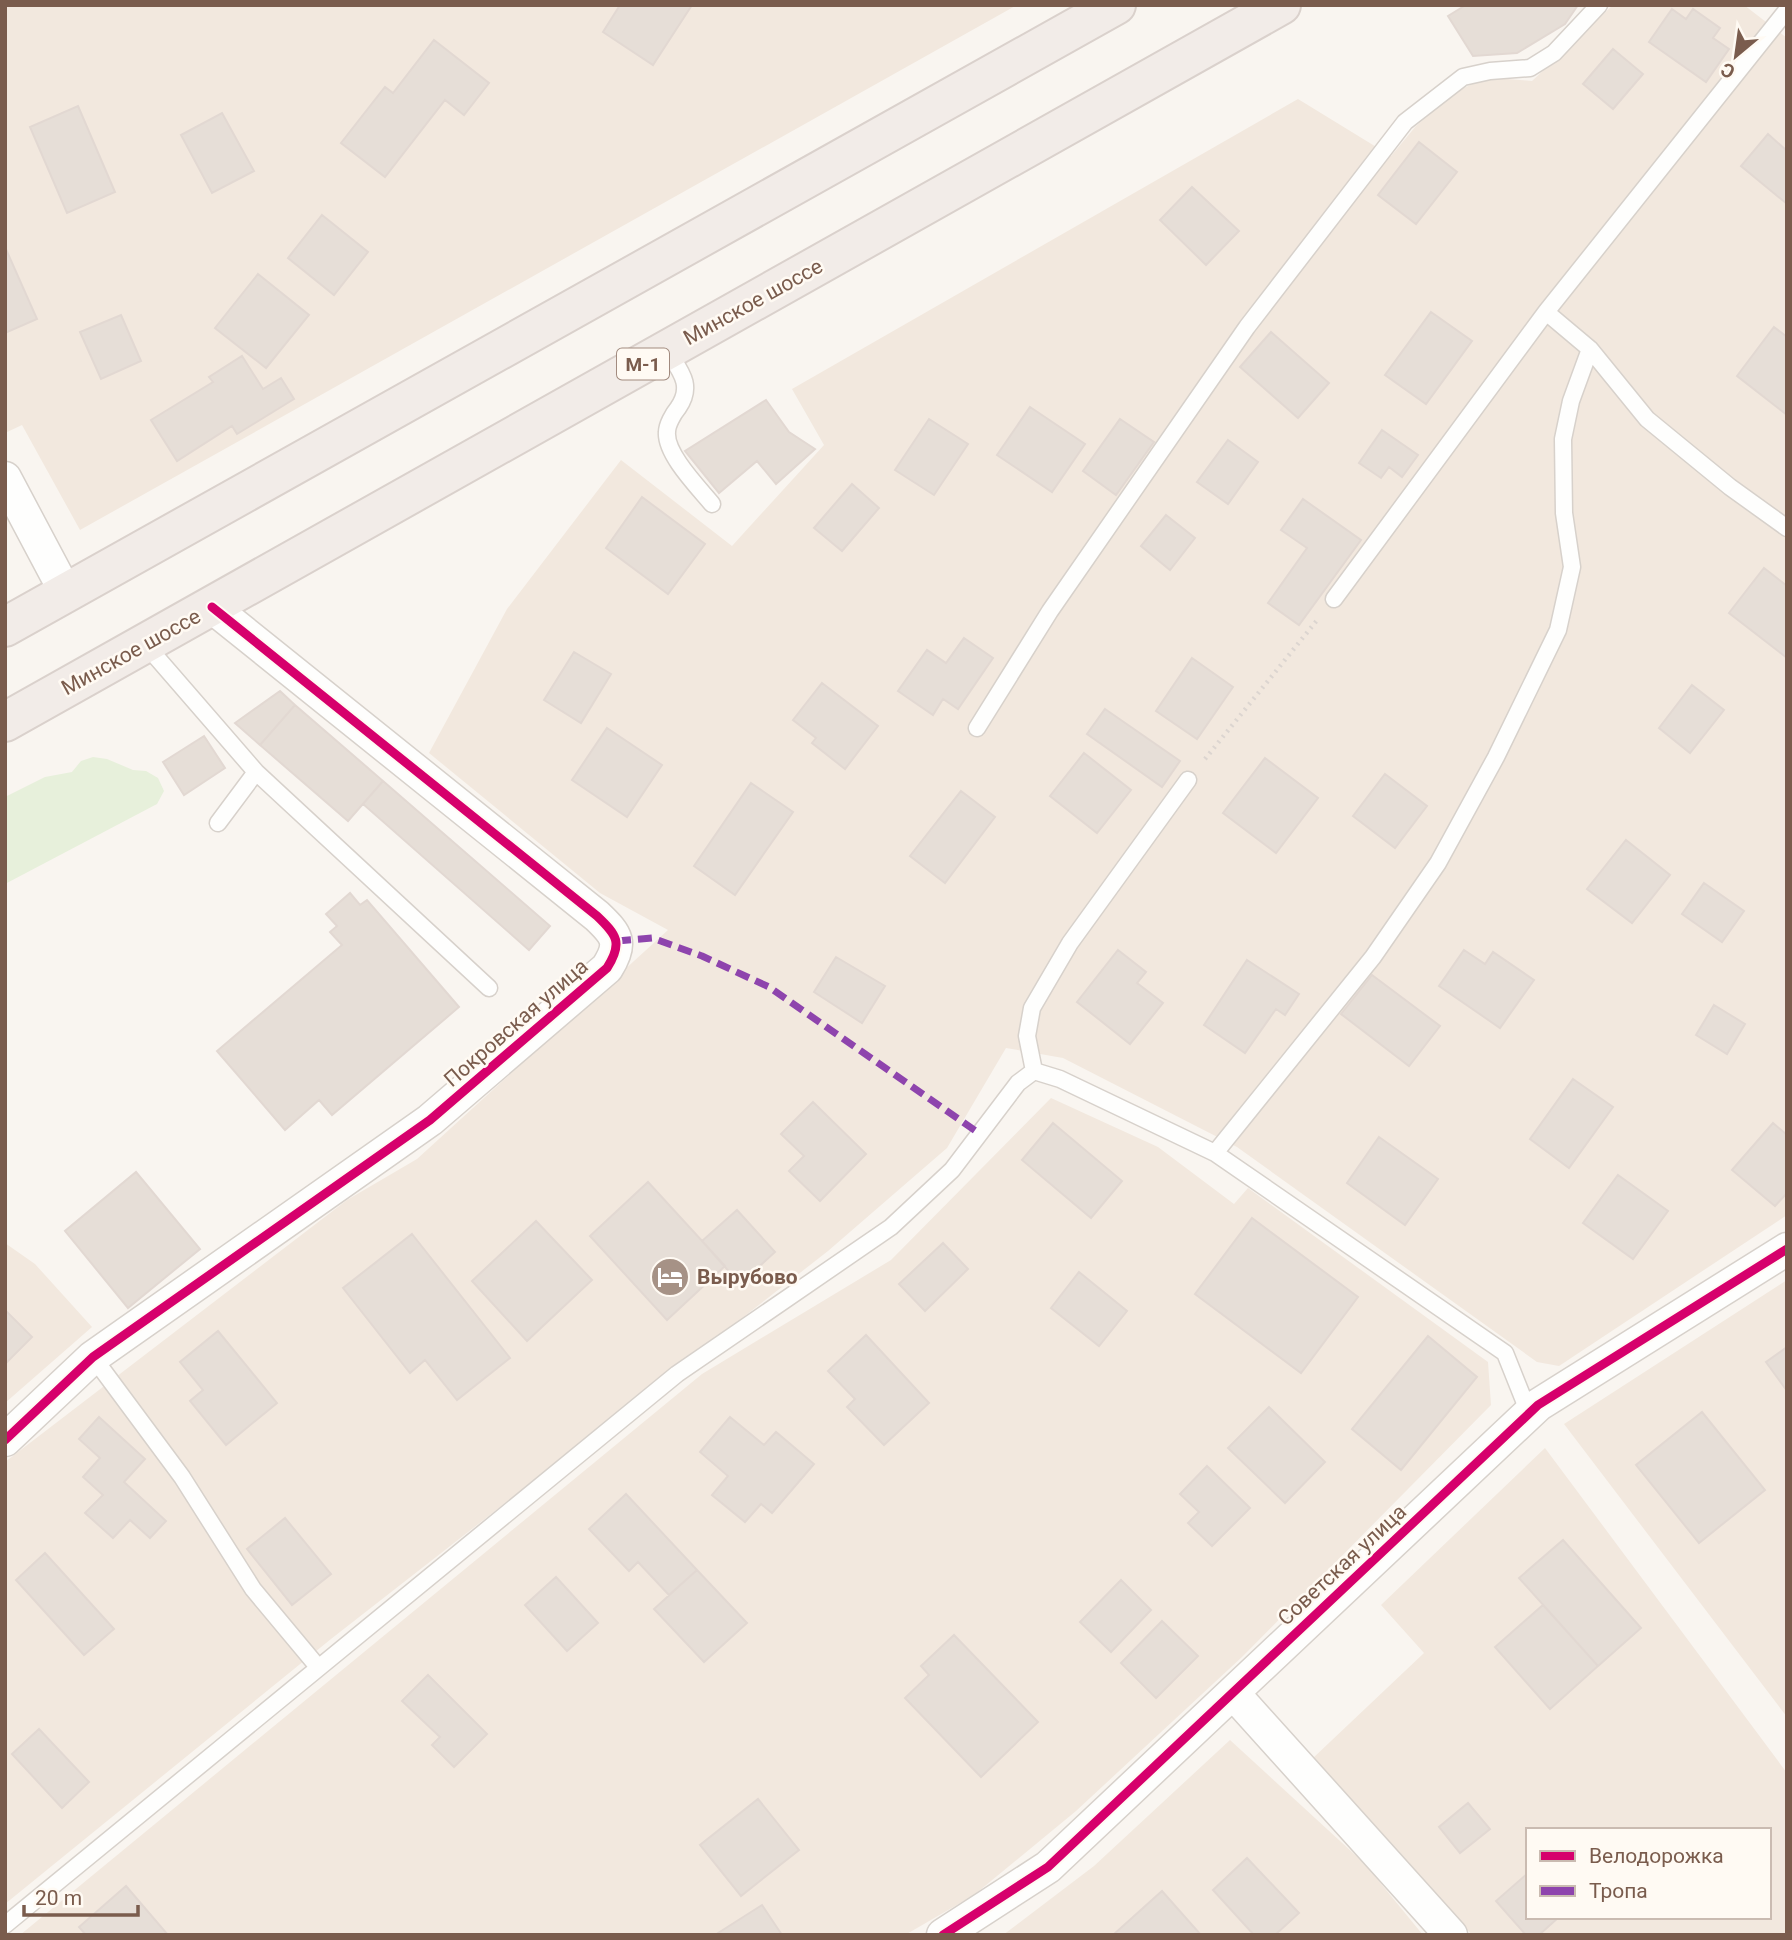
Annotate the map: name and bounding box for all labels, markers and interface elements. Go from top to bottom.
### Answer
north arrow [1701,21,1771,91]
text: С [1717,57,1739,84]
street label: Минское шоссе [679,254,827,350]
road number: М-1 [617,348,669,380]
street label: Минское шоссе [57,604,205,700]
street label: Покровская улица [439,954,593,1092]
hotel icon: Вырубово [649,1256,691,1298]
place label: Вырубово [697,1265,798,1289]
street label: Советская улица [1273,1500,1411,1630]
legend [1526,1828,1771,1919]
text: Велодорожка [1589,1844,1724,1868]
scale bar [24,1874,138,1918]
text: Тропа [1589,1879,1648,1903]
text: 20 m [35,1886,82,1910]

